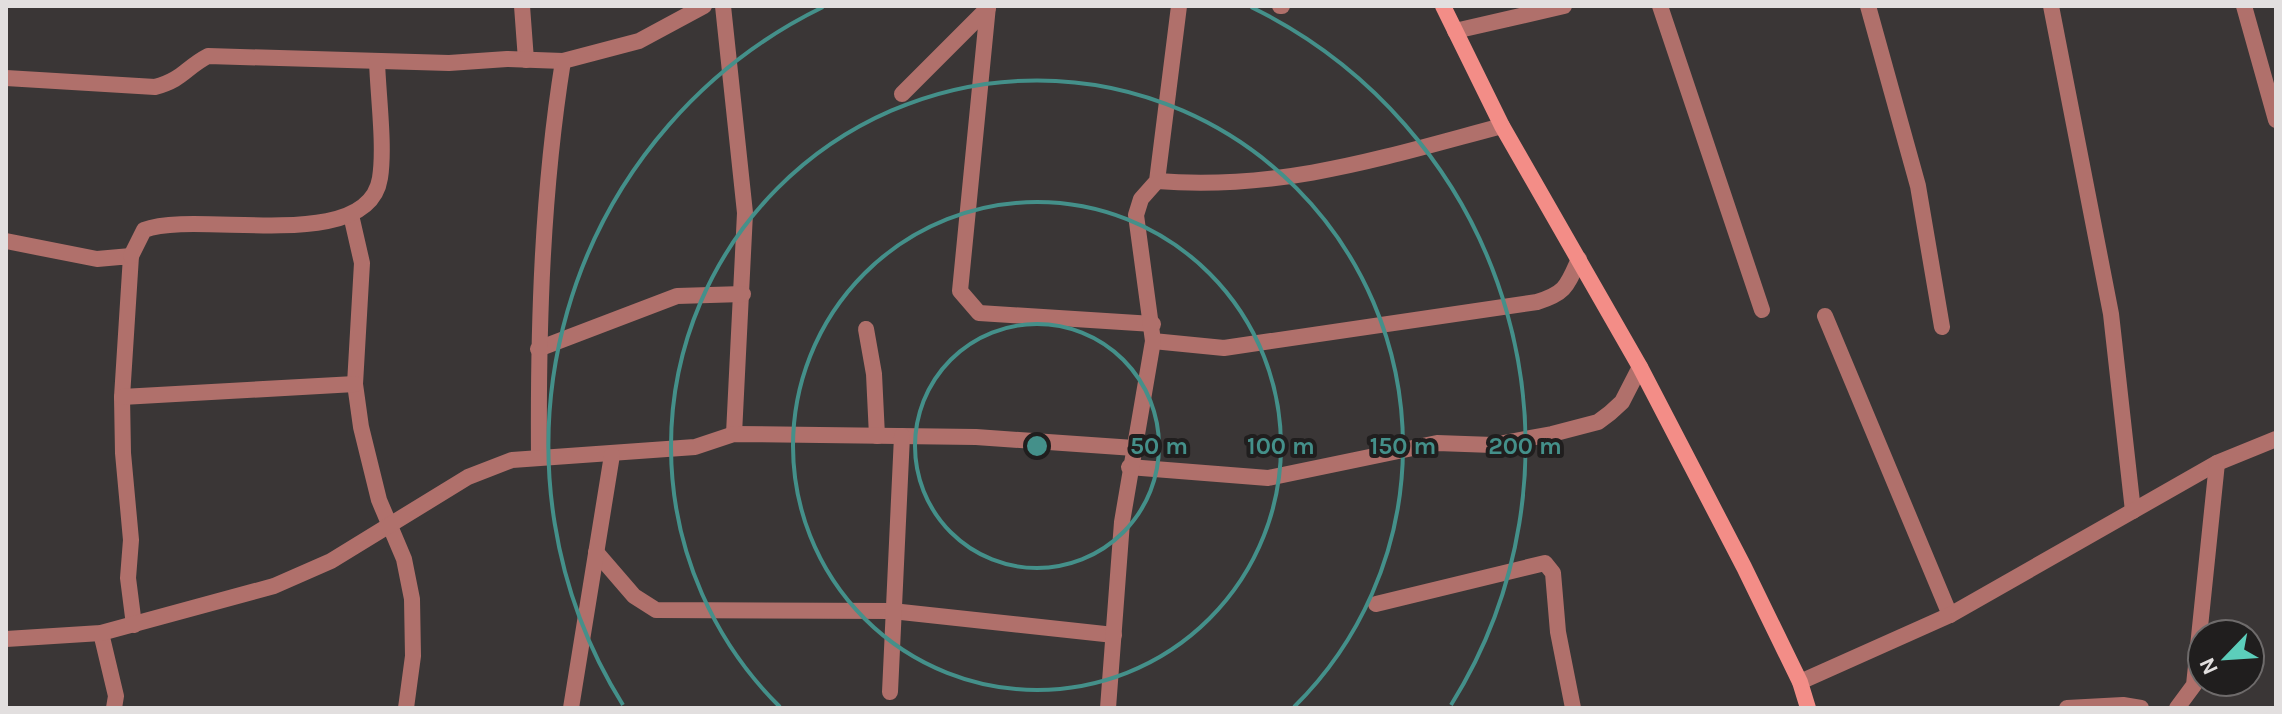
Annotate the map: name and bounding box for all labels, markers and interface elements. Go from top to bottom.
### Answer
centre of rings [1023,432,1051,460]
text: 50 m [1130,432,1188,460]
text: 100 m [1247,432,1315,460]
text: 150 m [1370,432,1436,460]
text: 200 m [1488,432,1562,460]
north arrow [2186,618,2266,698]
text: N [2194,653,2224,679]

